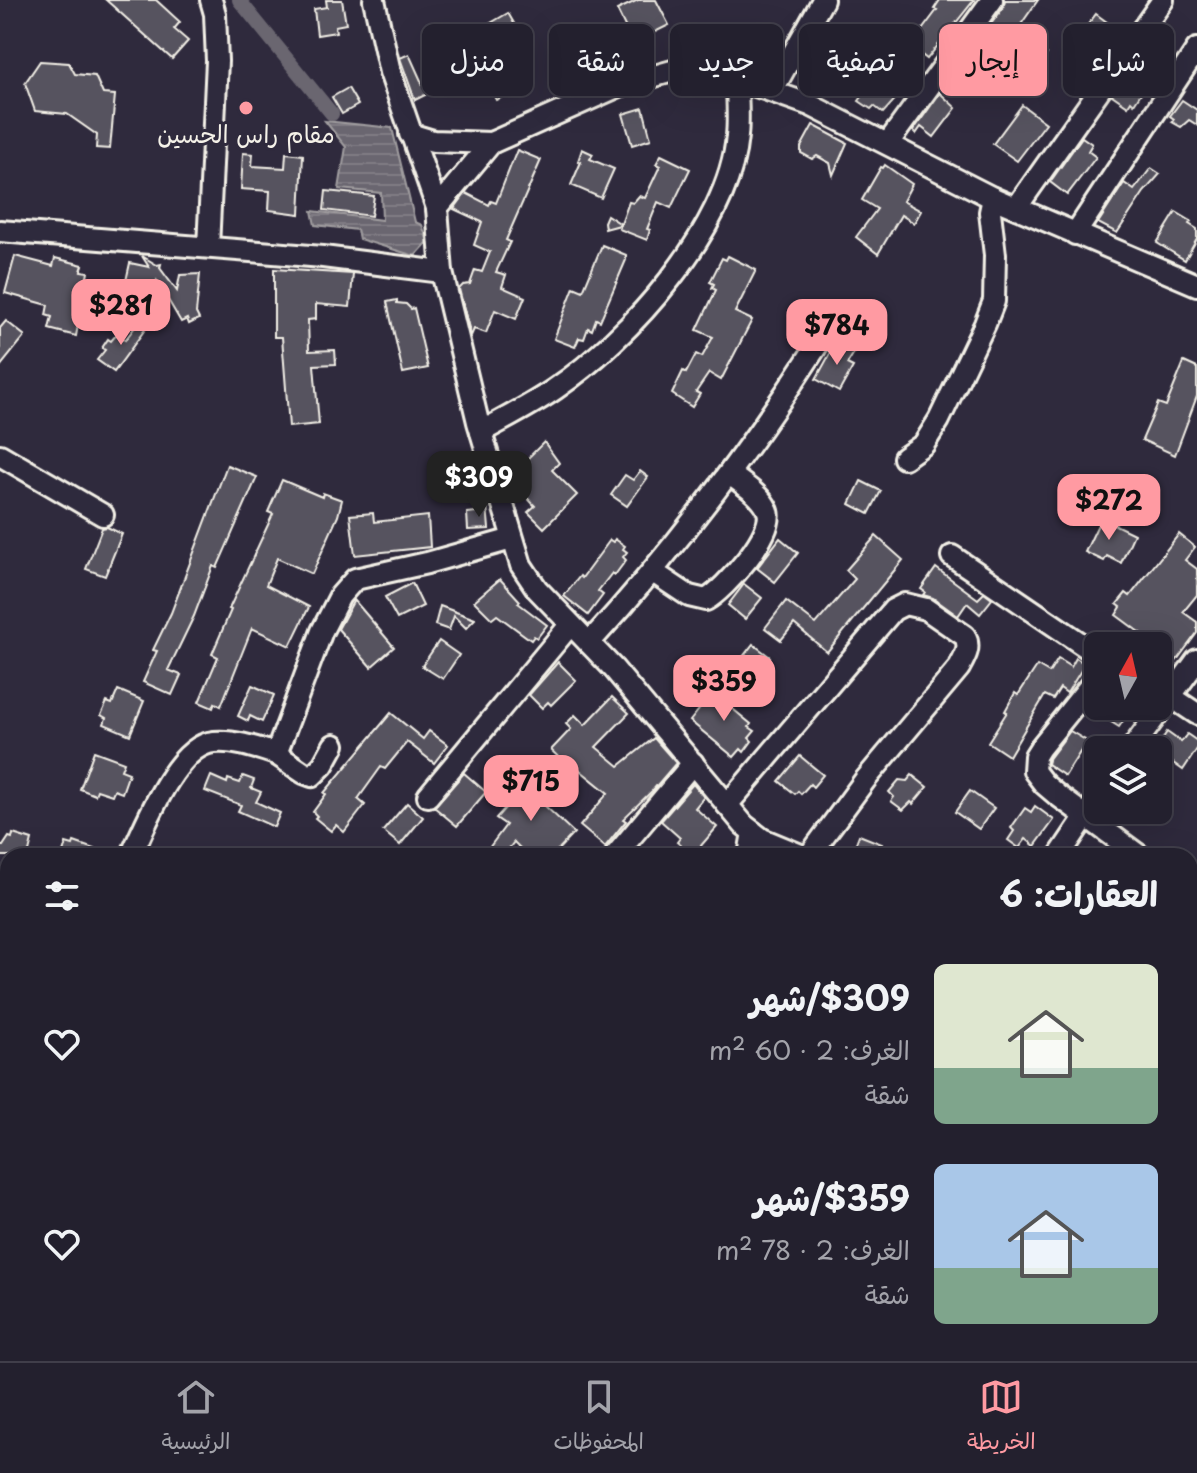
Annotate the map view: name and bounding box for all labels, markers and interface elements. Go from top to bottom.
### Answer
chip: منزل [422,24,533,96]
chip: شقة [549,24,654,96]
chip: جديد [670,24,783,96]
chip: تصفية [799,24,923,96]
chip: إيجار [939,24,1047,96]
chip: شراء [1063,24,1174,96]
marker: مقام راس الحسين [237,99,255,117]
place label: مقام راس الحسين [157,115,335,153]
pin: $281 [74,279,168,347]
text: $281 [89,285,153,324]
pin: $784 [790,299,884,367]
text: $784 [804,305,870,344]
pin: $309 [432,451,526,519]
text: $309 [445,457,513,496]
pin: $272 [1062,474,1156,542]
text: $272 [1075,480,1143,519]
north arrow [1084,632,1172,720]
map controls [1084,632,1172,824]
pin: $359 [677,655,771,723]
text: $359 [691,661,757,700]
button: layers [1084,736,1172,824]
pin: $715 [484,755,578,823]
text: $715 [502,761,560,800]
text: العقارات: 6 [999,867,1158,919]
icon: filters [40,874,84,918]
text: $309/شهر [750,971,910,1023]
icon: home [998,996,1094,1092]
icon: heart [40,1022,84,1066]
text: الغرف: 2 · 60 m² [709,1030,910,1069]
text: شقة [865,1074,910,1113]
text: $359/شهر [754,1171,910,1223]
icon: home [998,1196,1094,1292]
icon: heart [40,1222,84,1266]
text: الغرف: 2 · 78 m² [716,1230,910,1269]
text: شقة [865,1274,910,1313]
tab: الرئيسية [161,1375,231,1461]
tab: المحفوظات [553,1375,644,1461]
tab: الخريطة [967,1375,1036,1461]

